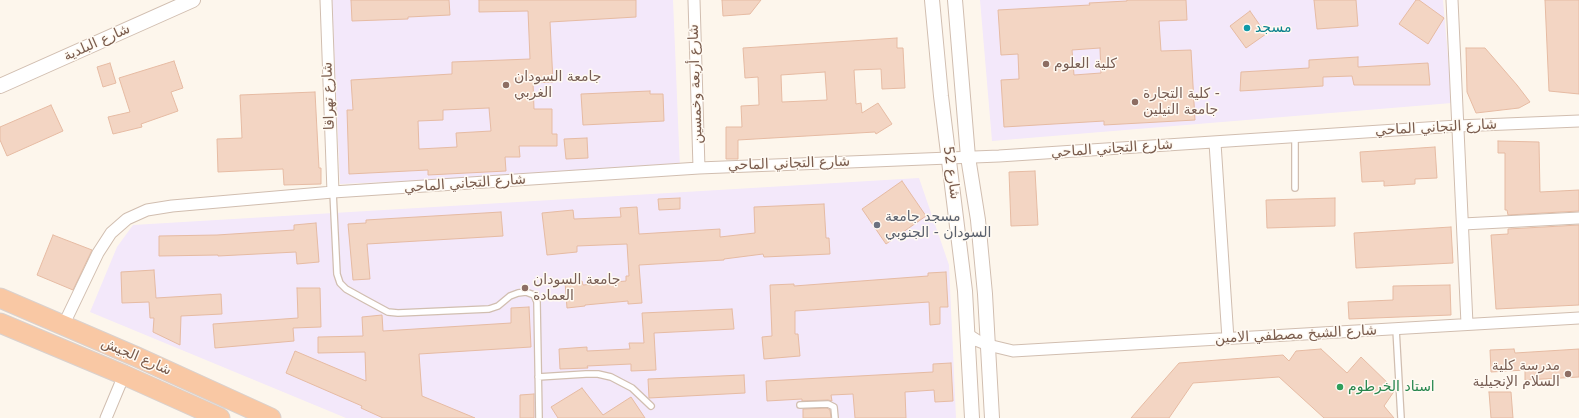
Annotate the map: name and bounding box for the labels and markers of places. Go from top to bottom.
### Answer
place label: مسجد [1255,20,1291,36]
marker: مسجد [1242,23,1252,33]
place label: كلية العلوم [1054,56,1117,72]
marker: كلية العلوم [1041,59,1051,69]
place label: جامعة السودان الغربي [514,69,601,102]
marker: جامعة السودان الغربي [501,80,511,90]
place label: كلية التجارة - جامعة النيلين [1143,86,1220,118]
marker: كلية التجارة - جامعة النيلين [1130,97,1140,107]
place label: مسجد جامعة السودان - الجنوبي [885,209,991,242]
marker: مسجد جامعة السودان - الجنوبي [872,220,882,230]
place label: جامعة السودان العمادة [533,272,620,304]
marker: جامعة السودان العمادة [520,283,530,293]
place label: مدرسة كلية السلام الإنجيلية [1472,358,1560,390]
marker: مدرسة كلية السلام الإنجيلية [1563,369,1573,379]
place label: استاد الخرطوم [1348,379,1435,395]
marker: استاد الخرطوم [1335,382,1345,392]

